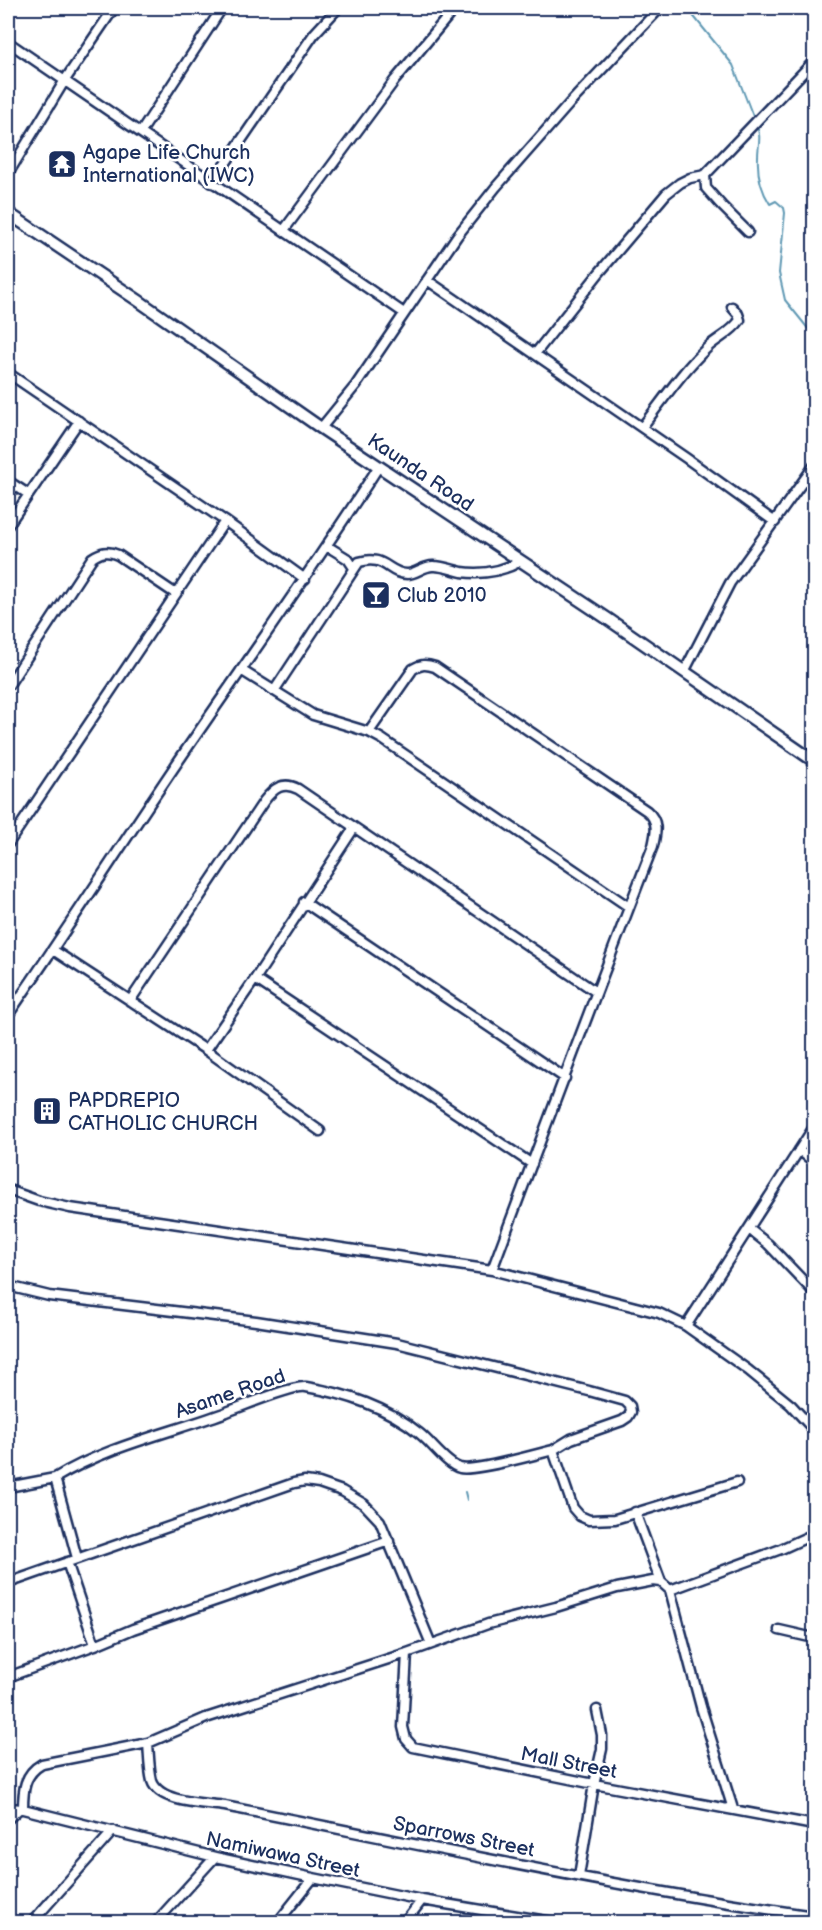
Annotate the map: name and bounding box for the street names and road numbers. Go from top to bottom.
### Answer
street label: Kaunda Road [363,428,478,517]
street label: Asame Road [172,1364,289,1424]
street label: Mall Street [519,1742,619,1784]
street label: Sparrows Street [391,1812,537,1862]
street label: Namiwawa Street [204,1827,362,1883]

